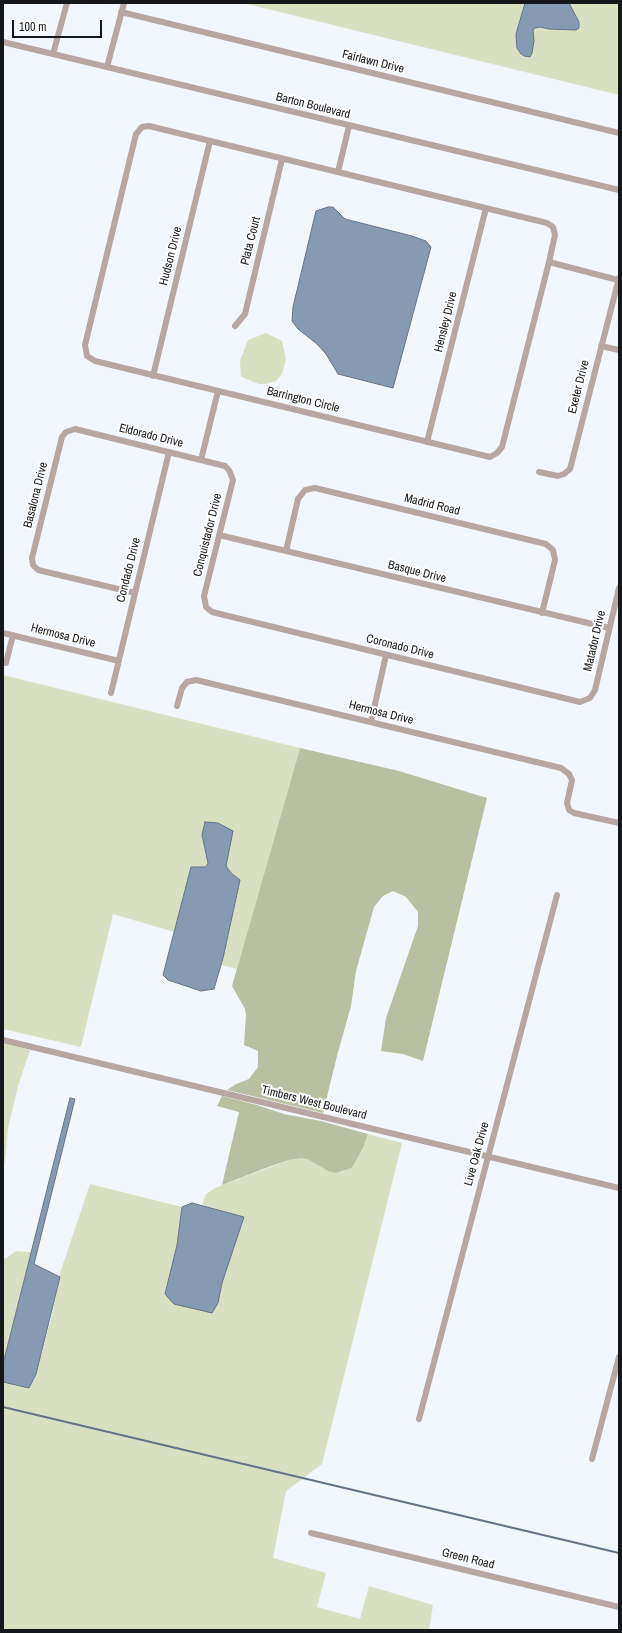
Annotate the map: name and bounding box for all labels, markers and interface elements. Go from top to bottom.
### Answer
scale bar [14,12,104,38]
text: 100 m [19,19,46,35]
street label: Fairlawn Drive [340,47,406,77]
street label: Barton Boulevard [274,90,352,122]
street label: Plata Court [238,215,264,267]
street label: Hudson Drive [157,225,185,287]
street label: Hensley Drive [432,290,460,354]
street label: Exeter Drive [565,359,593,415]
street label: Barrington Circle [265,384,341,416]
street label: Eldorado Drive [117,421,185,451]
street label: Basalona Drive [21,461,51,529]
street label: Madrid Road [403,491,461,519]
street label: Conquistador Drive [191,492,225,578]
street label: Condado Drive [114,536,144,604]
street label: Basque Drive [386,558,448,586]
street label: Matador Drive [581,609,609,673]
street label: Hermosa Drive [29,621,97,651]
street label: Coronado Drive [365,632,435,662]
street label: Hermosa Drive [347,698,415,728]
street label: Timbers West Boulevard [260,1083,368,1123]
street label: Live Oak Drive [462,1120,492,1188]
street label: Green Road [440,1546,496,1572]

